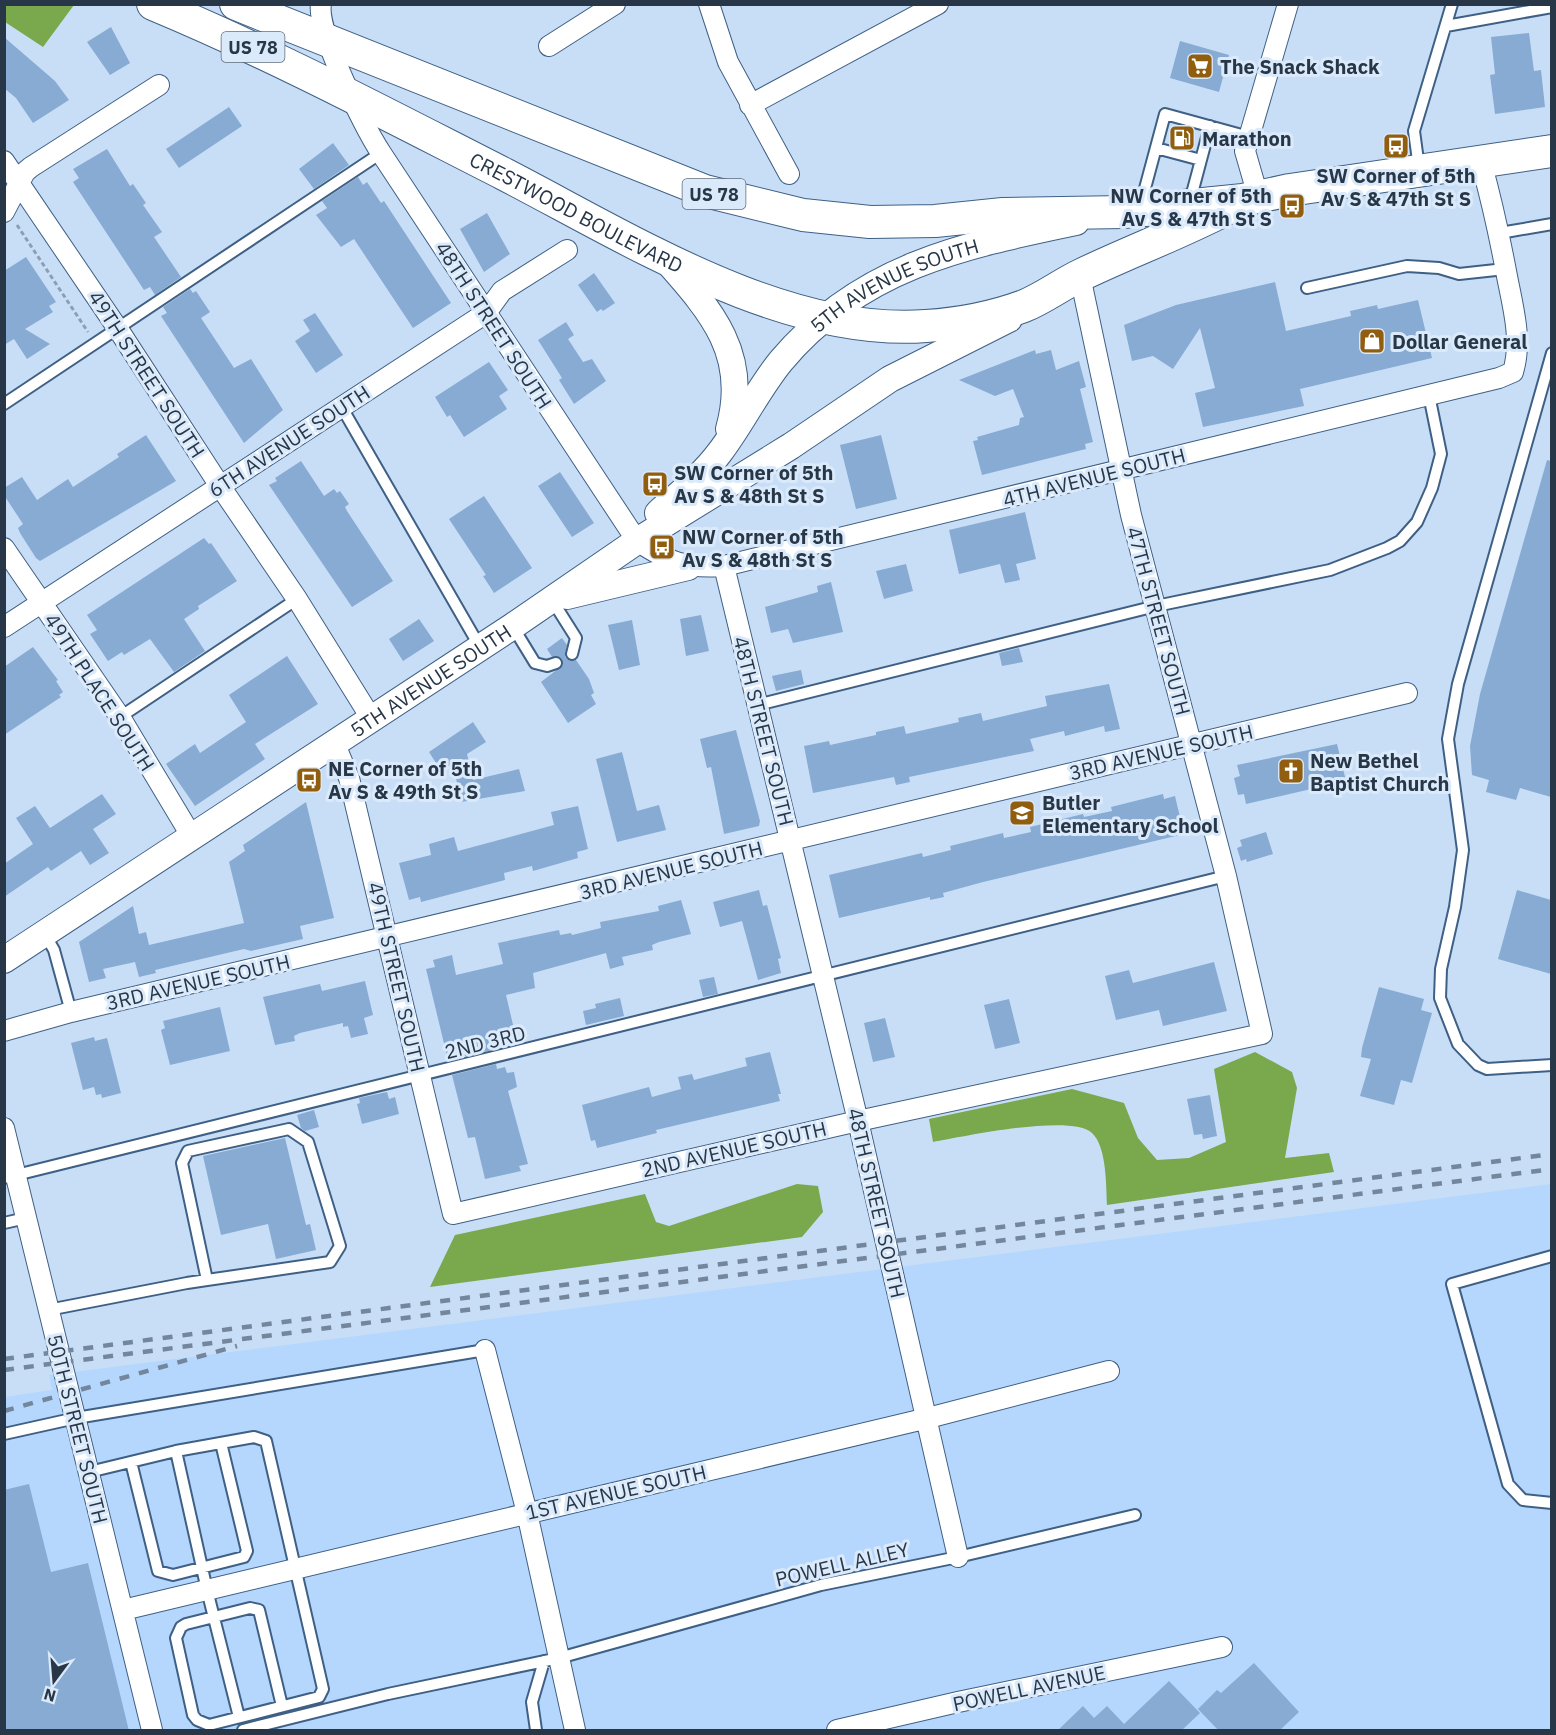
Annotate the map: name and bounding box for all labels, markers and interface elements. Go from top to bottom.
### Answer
road number: US 78 [222,32,284,62]
supermarket icon: The Snack Shack [1185,51,1215,81]
place label: The Snack Shack [1220,53,1380,80]
fuel station icon: Marathon [1167,123,1197,153]
place label: Marathon [1202,125,1292,152]
bus stop icon: SW Corner of 5th Av S & 47th St S [1381,131,1411,161]
street label: CRESTWOOD BOULEVARD [465,145,688,279]
place label: SW Corner of 5th Av S & 47th St S [1316,162,1476,212]
road number: US 78 [682,179,746,209]
place label: NW Corner of 5th Av S & 47th St S [1110,182,1272,232]
bus stop icon: NW Corner of 5th Av S & 47th St S [1277,191,1307,221]
street label: 5TH AVENUE SOUTH [804,231,982,338]
street label: 48TH STREET SOUTH [430,236,558,414]
street label: 49TH STREET SOUTH [83,285,211,463]
shop icon: Dollar General [1357,326,1387,356]
place label: Dollar General [1392,328,1527,355]
street label: 6TH AVENUE SOUTH [203,379,375,503]
street label: 4TH AVENUE SOUTH [1000,441,1188,513]
place label: SW Corner of 5th Av S & 48th St S [674,459,833,509]
bus stop icon: SW Corner of 5th Av S & 48th St S [640,469,670,499]
place label: NW Corner of 5th Av S & 48th St S [682,523,844,573]
street label: 47TH STREET SOUTH [1121,524,1197,718]
bus stop icon: NW Corner of 5th Av S & 48th St S [647,532,677,562]
street label: 49TH PLACE SOUTH [39,608,161,776]
street label: 5TH AVENUE SOUTH [345,618,516,743]
street label: 48TH STREET SOUTH [727,633,801,829]
street label: 3RD AVENUE SOUTH [1066,718,1256,786]
place label: New Bethel Baptist Church [1310,747,1450,797]
place label: NE Corner of 5th Av S & 49th St S [328,755,482,805]
church icon: New Bethel Baptist Church [1276,756,1306,786]
bus stop icon: NE Corner of 5th Av S & 49th St S [294,765,324,795]
place label: Butler Elementary School [1042,789,1219,839]
school or university icon: Butler Elementary School [1007,798,1037,828]
street label: 3RD AVENUE SOUTH [577,834,765,906]
street label: 49TH STREET SOUTH [362,879,432,1075]
street label: 3RD AVENUE SOUTH [103,948,293,1016]
street label: 2ND 3RD [442,1019,528,1065]
street label: 48TH STREET SOUTH [842,1105,912,1301]
street label: 2ND AVENUE SOUTH [639,1115,829,1183]
street label: 50TH STREET SOUTH [41,1331,115,1527]
street label: 1ST AVENUE SOUTH [523,1458,709,1526]
street label: POWELL ALLEY [772,1535,912,1593]
north arrow [24,1651,84,1711]
street label: POWELL AVENUE [950,1659,1108,1717]
text: N [42,1684,58,1707]

